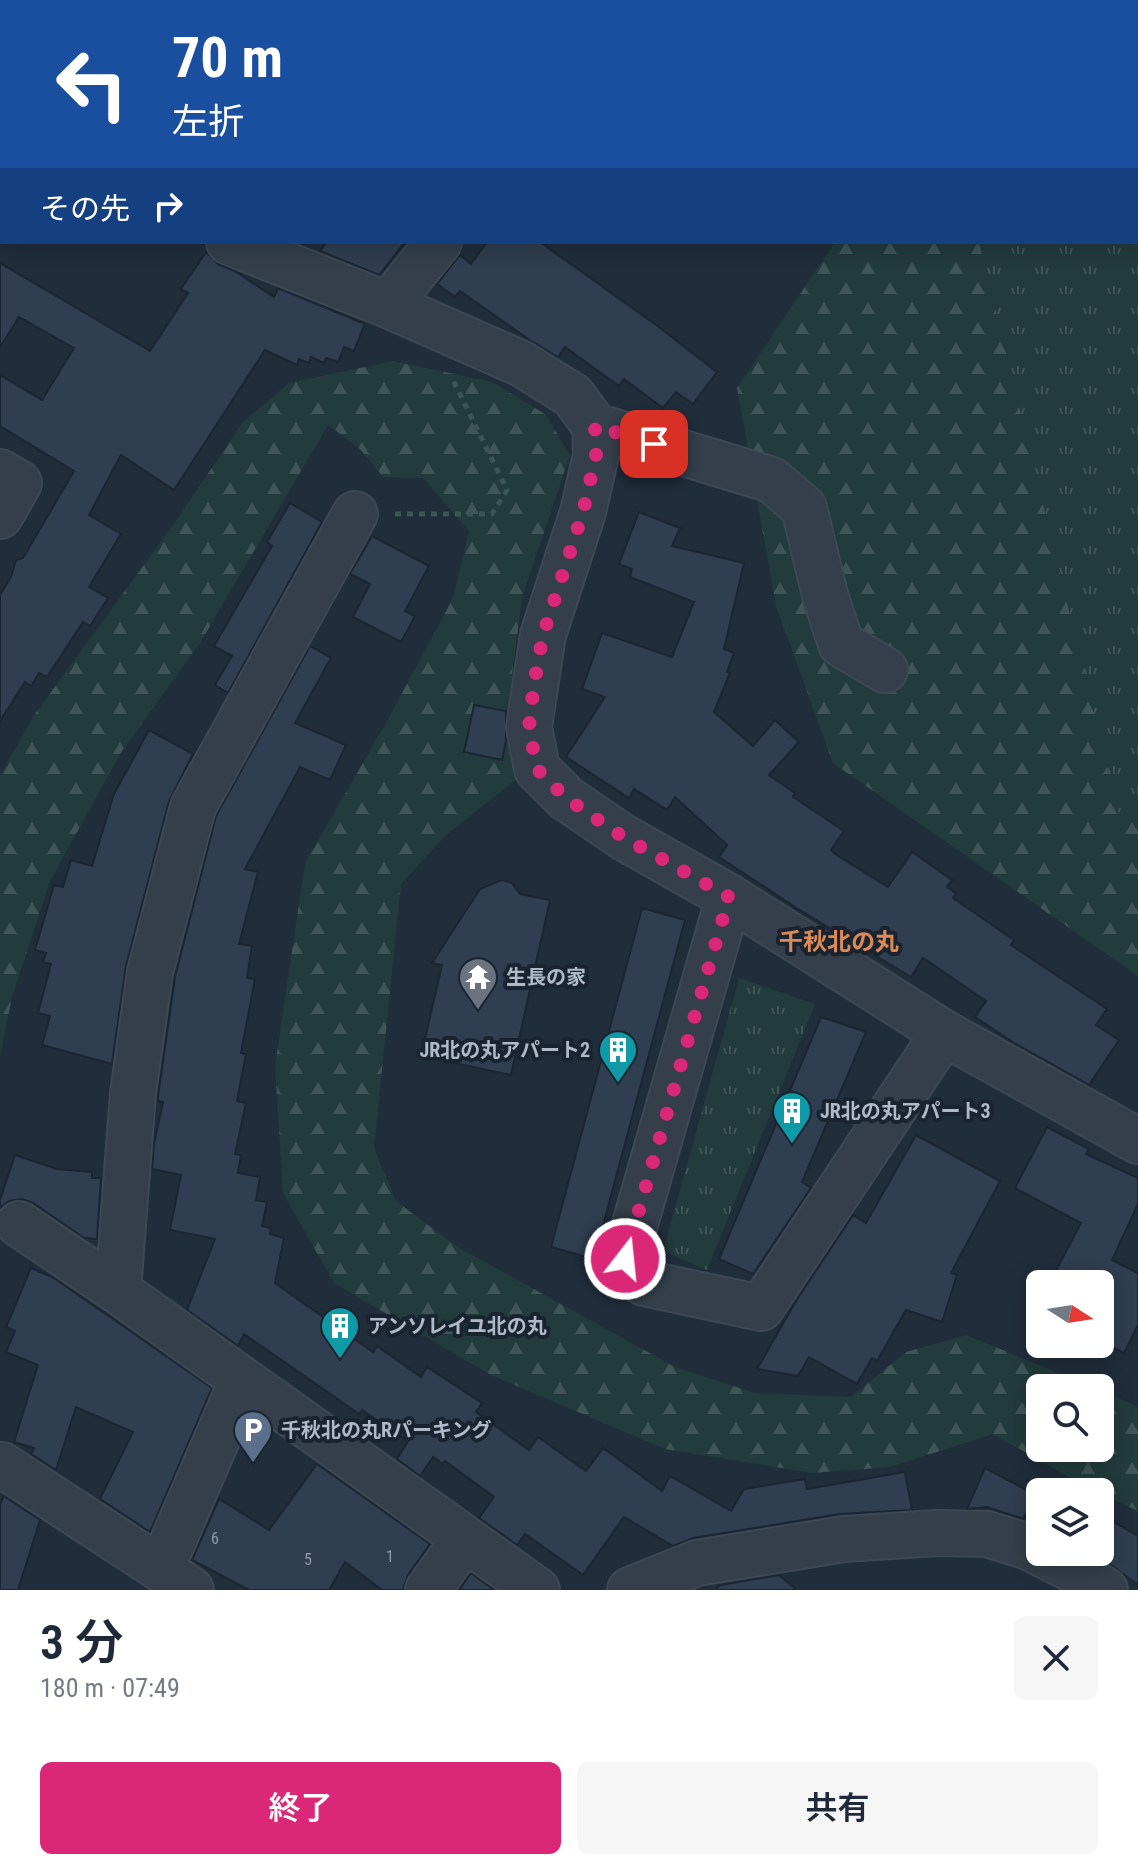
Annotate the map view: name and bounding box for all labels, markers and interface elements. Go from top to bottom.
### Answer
text: 70 m [172,25,283,91]
icon: left [40,32,144,136]
text: 左折 [172,101,244,143]
icon: right [146,184,190,228]
text: その先 [40,191,130,226]
pin [620,410,688,478]
icon: arrive [632,422,676,466]
district label: 千秋北の丸 [779,928,899,956]
temple icon: 生長の家 [457,956,499,1011]
place label: 生長の家 [506,965,586,989]
building icon: JR北の丸アパート2 [597,1029,639,1084]
place label: JR北の丸アパート2 [419,1038,590,1062]
building icon: JR北の丸アパート3 [771,1090,813,1145]
place label: JR北の丸アパート3 [820,1099,991,1123]
position arrow [583,1217,667,1301]
north arrow [1026,1270,1114,1358]
map controls [1026,1270,1114,1566]
building icon: アンソレイユ北の丸 [319,1305,361,1360]
place label: アンソレイユ北の丸 [368,1314,547,1338]
button: search [1026,1374,1114,1462]
parking icon: 千秋北の丸Rパーキング [232,1409,274,1464]
place label: 千秋北の丸Rパーキング [281,1418,491,1442]
button: layers [1026,1478,1114,1566]
house number: 6 [211,1529,219,1548]
house number: 1 [386,1547,394,1566]
house number: 5 [304,1550,312,1569]
text: 3 分 [40,1614,123,1671]
button: close [1014,1616,1098,1700]
text: 180 m · 07:49 [40,1673,180,1703]
button: 終了 [40,1762,561,1854]
button: 共有 [577,1762,1098,1854]

